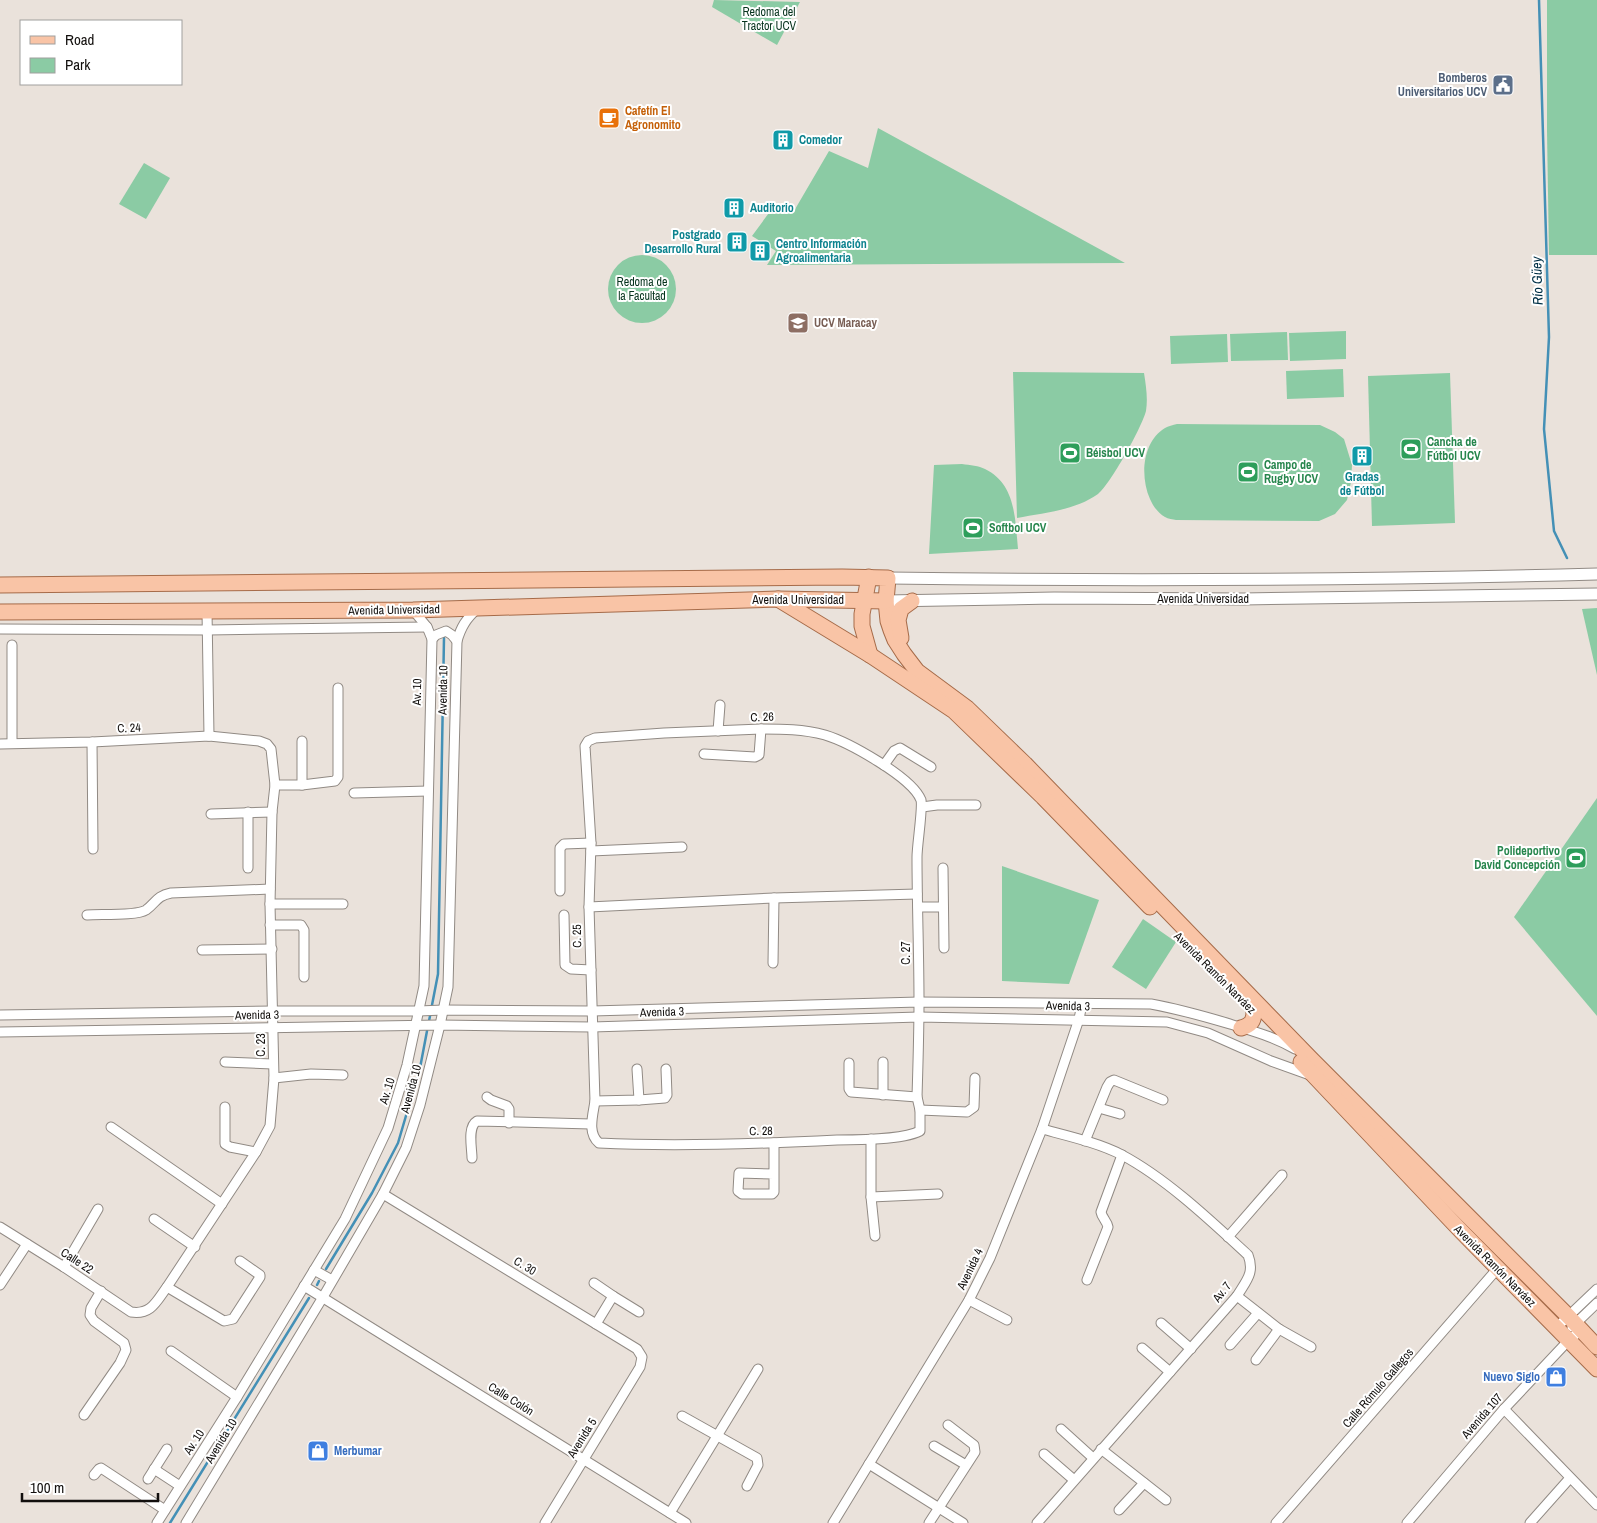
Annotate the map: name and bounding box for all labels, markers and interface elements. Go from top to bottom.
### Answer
park label: Redoma del Tractor UCV [742,4,797,34]
legend [20,20,182,85]
text: Road [65,29,94,50]
text: Park [65,54,91,75]
place label: Bomberos Universitarios UCV [1398,70,1488,100]
public building icon: Bomberos Universitarios UCV [1491,73,1515,97]
place label: Cafetín El Agronomito [625,103,681,133]
cafe icon: Cafetín El Agronomito [597,106,621,130]
building icon: Comedor [771,128,795,152]
place label: Comedor [799,132,842,148]
building icon: Auditorio [722,196,746,220]
place label: Auditorio [750,200,794,216]
place label: Postgrado Desarrollo Rural [644,227,721,257]
building icon: Postgrado Desarrollo Rural [725,230,749,254]
place label: Centro Información Agroalimentaria [776,236,867,266]
building icon: Centro Información Agroalimentaria [748,239,772,263]
water label: Río Güey [1527,255,1547,306]
park label: Redoma de la Facultad [617,274,667,304]
school or university icon: UCV Maracay [786,311,810,335]
place label: UCV Maracay [814,315,877,331]
place label: Cancha de Fútbol UCV [1427,434,1481,464]
sports icon: Cancha de Fútbol UCV [1399,437,1423,461]
sports icon: Béisbol UCV [1058,441,1082,465]
building icon: Gradas de Fútbol [1350,444,1374,468]
place label: Béisbol UCV [1086,445,1145,461]
place label: Campo de Rugby UCV [1264,457,1319,487]
sports icon: Campo de Rugby UCV [1236,460,1260,484]
place label: Gradas de Fútbol [1340,469,1384,499]
sports icon: Softbol UCV [961,516,985,540]
place label: Softbol UCV [989,520,1047,536]
street label: Avenida Universidad [1156,591,1249,607]
street label: Avenida Universidad [751,592,844,608]
street label: Avenida Universidad [347,601,440,619]
street label: Avenida 10 [435,665,451,716]
street label: Av. 10 [409,678,425,707]
street label: C. 26 [750,709,774,725]
street label: C. 24 [117,719,142,737]
place label: Polideportivo David Concepción [1474,843,1560,873]
sports icon: Polideportivo David Concepción [1564,846,1588,870]
street label: C. 25 [569,924,585,948]
street label: Avenida Ramón Narváez [1170,928,1260,1018]
street label: C. 27 [898,941,914,965]
street label: Avenida 3 [1045,998,1090,1014]
street label: Avenida 3 [639,1003,684,1021]
street label: Avenida 3 [234,1007,279,1023]
street label: C. 23 [253,1033,269,1057]
street label: Avenida 10 [397,1063,425,1116]
street label: Av. 10 [375,1076,399,1107]
street label: C. 28 [749,1123,773,1139]
street label: Avenida Ramón Narváez [1450,1221,1540,1311]
street label: Calle 22 [58,1244,96,1278]
street label: Avenida 4 [953,1245,987,1293]
street label: C. 30 [511,1253,539,1279]
street label: Av. 7 [1208,1278,1235,1306]
street label: Calle Rómulo Gallegos [1339,1345,1417,1431]
shop icon: Nuevo Siglo [1544,1365,1568,1389]
place label: Nuevo Siglo [1483,1369,1540,1385]
street label: Calle Colón [485,1379,537,1419]
street label: Avenida 107 [1457,1390,1506,1443]
street label: Avenida 5 [563,1415,601,1462]
street label: Avenida 10 [201,1416,241,1467]
street label: Av. 10 [179,1426,208,1459]
shop icon: Merbumar [306,1439,330,1463]
place label: Merbumar [334,1443,382,1459]
scale bar [22,1470,159,1502]
text: 100 m [30,1477,64,1498]

